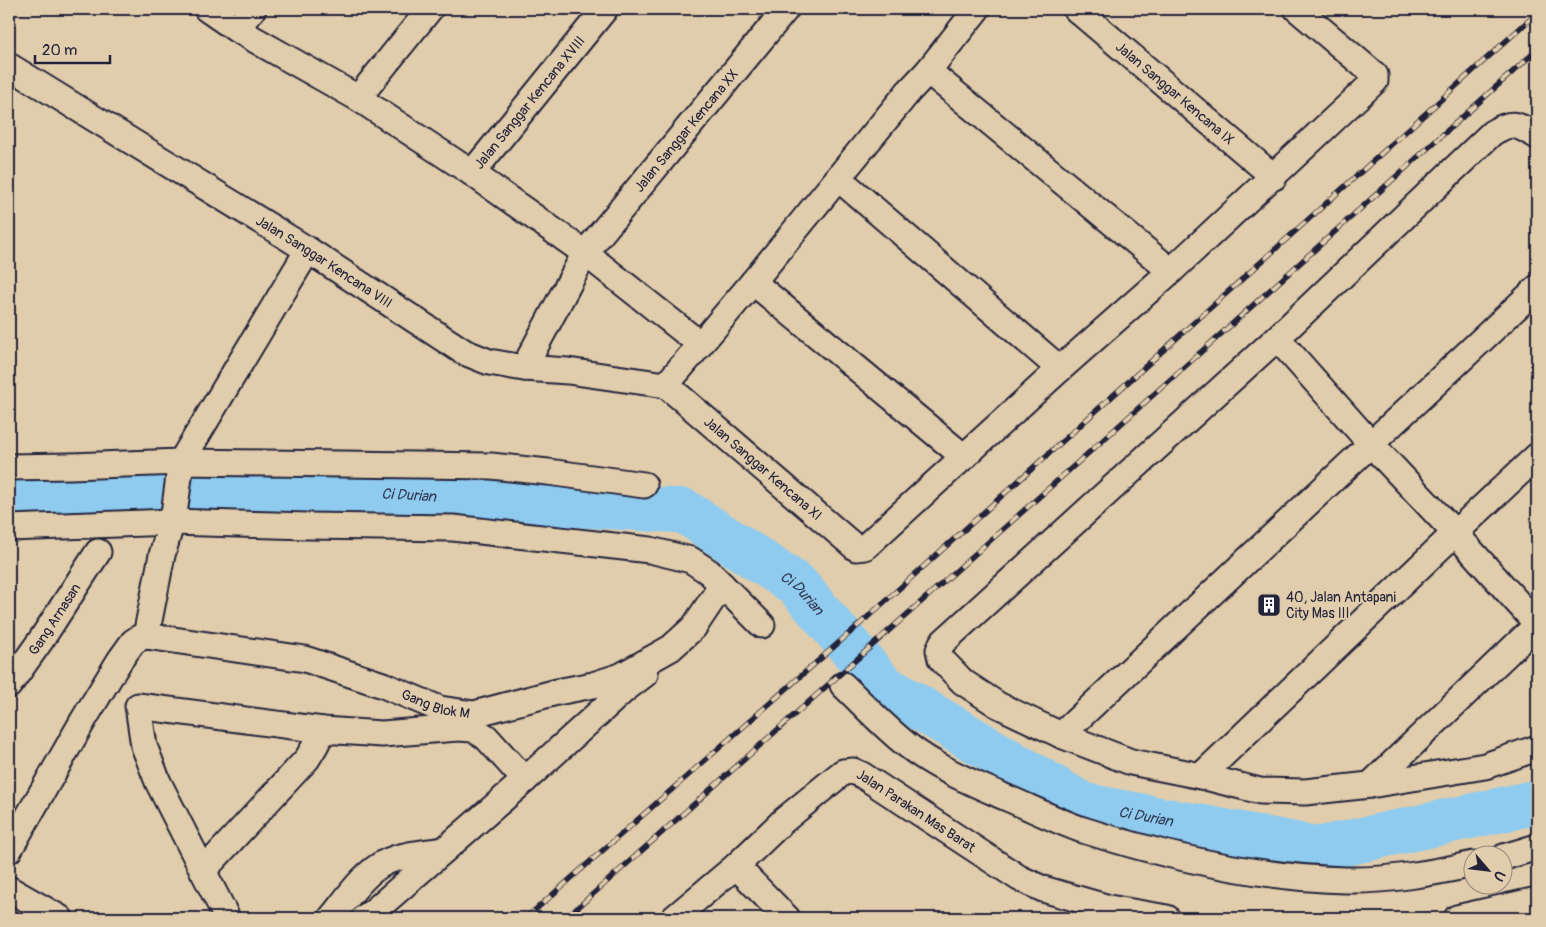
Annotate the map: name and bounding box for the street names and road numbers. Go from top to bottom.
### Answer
street label: Jalan Sanggar Kencana XVIII [471,33,589,173]
street label: Jalan Sanggar Kencana IX [1112,38,1238,149]
street label: Jalan Sanggar Kencana XX [631,66,742,196]
street label: Jalan Sanggar Kencana VIII [253,212,395,312]
street label: Jalan Sanggar Kencana XI [700,413,825,524]
street label: Gang Arnasan [25,580,84,659]
street label: Gang Blok M [399,686,471,722]
street label: Jalan Parakan Mas Barat [854,766,979,856]

